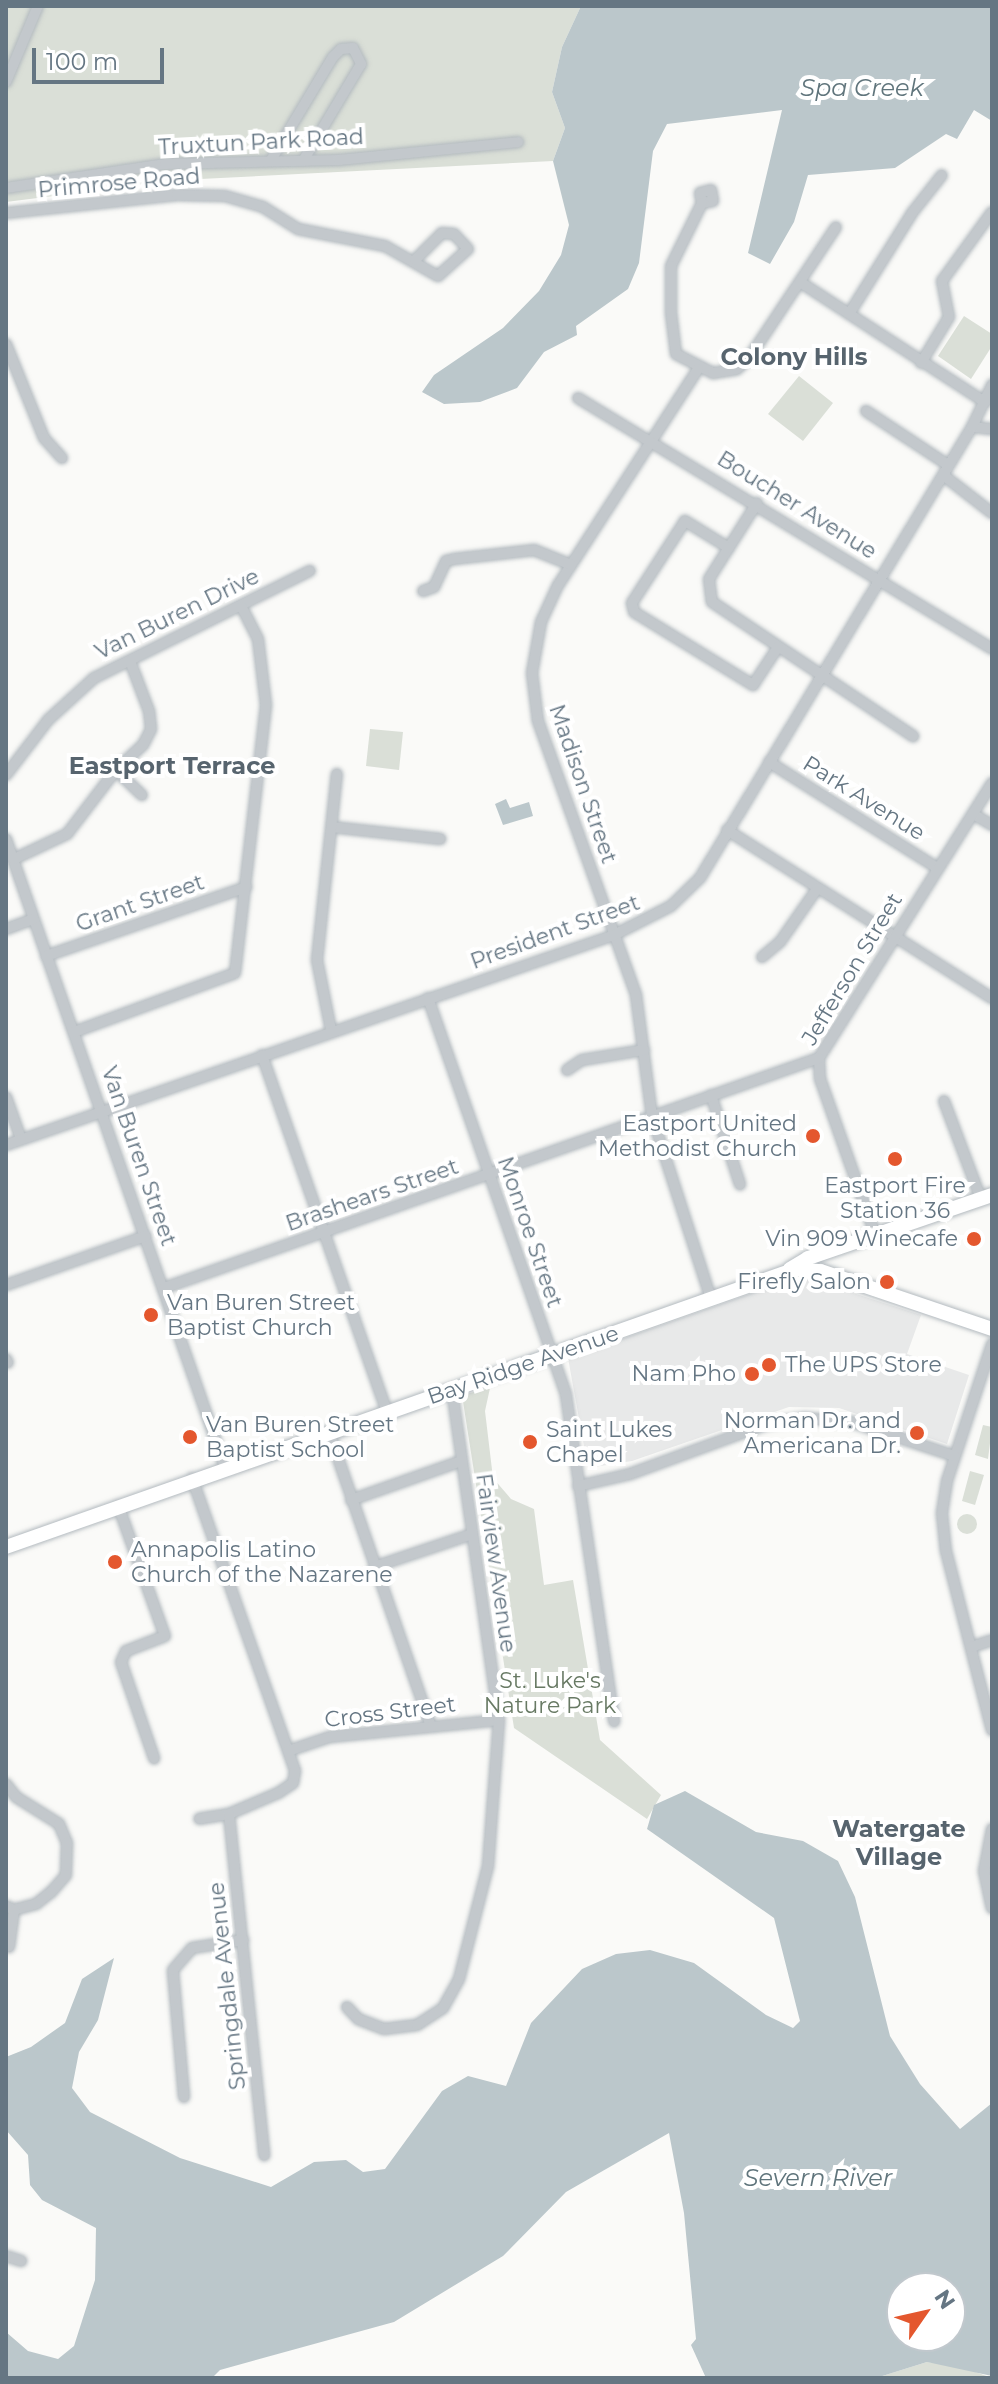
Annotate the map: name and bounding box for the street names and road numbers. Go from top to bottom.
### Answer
street label: Truxtun Park Road [158,123,364,161]
street label: Primrose Road [37,163,201,203]
street label: Boucher Avenue [712,445,882,565]
street label: Van Buren Drive [91,563,263,665]
street label: Madison Street [543,701,623,867]
street label: Park Avenue [798,750,930,846]
street label: Grant Street [72,869,208,937]
street label: Jefferson Street [796,888,908,1050]
street label: President Street [467,889,643,975]
street label: Van Buren Street [96,1063,182,1249]
street label: Brashears Street [282,1153,462,1237]
street label: Monroe Street [492,1153,568,1311]
street label: Bay Ridge Avenue [424,1320,622,1410]
street label: Fairview Avenue [470,1472,522,1654]
street label: Cross Street [323,1691,457,1733]
street label: Springdale Avenue [203,1881,251,2091]

